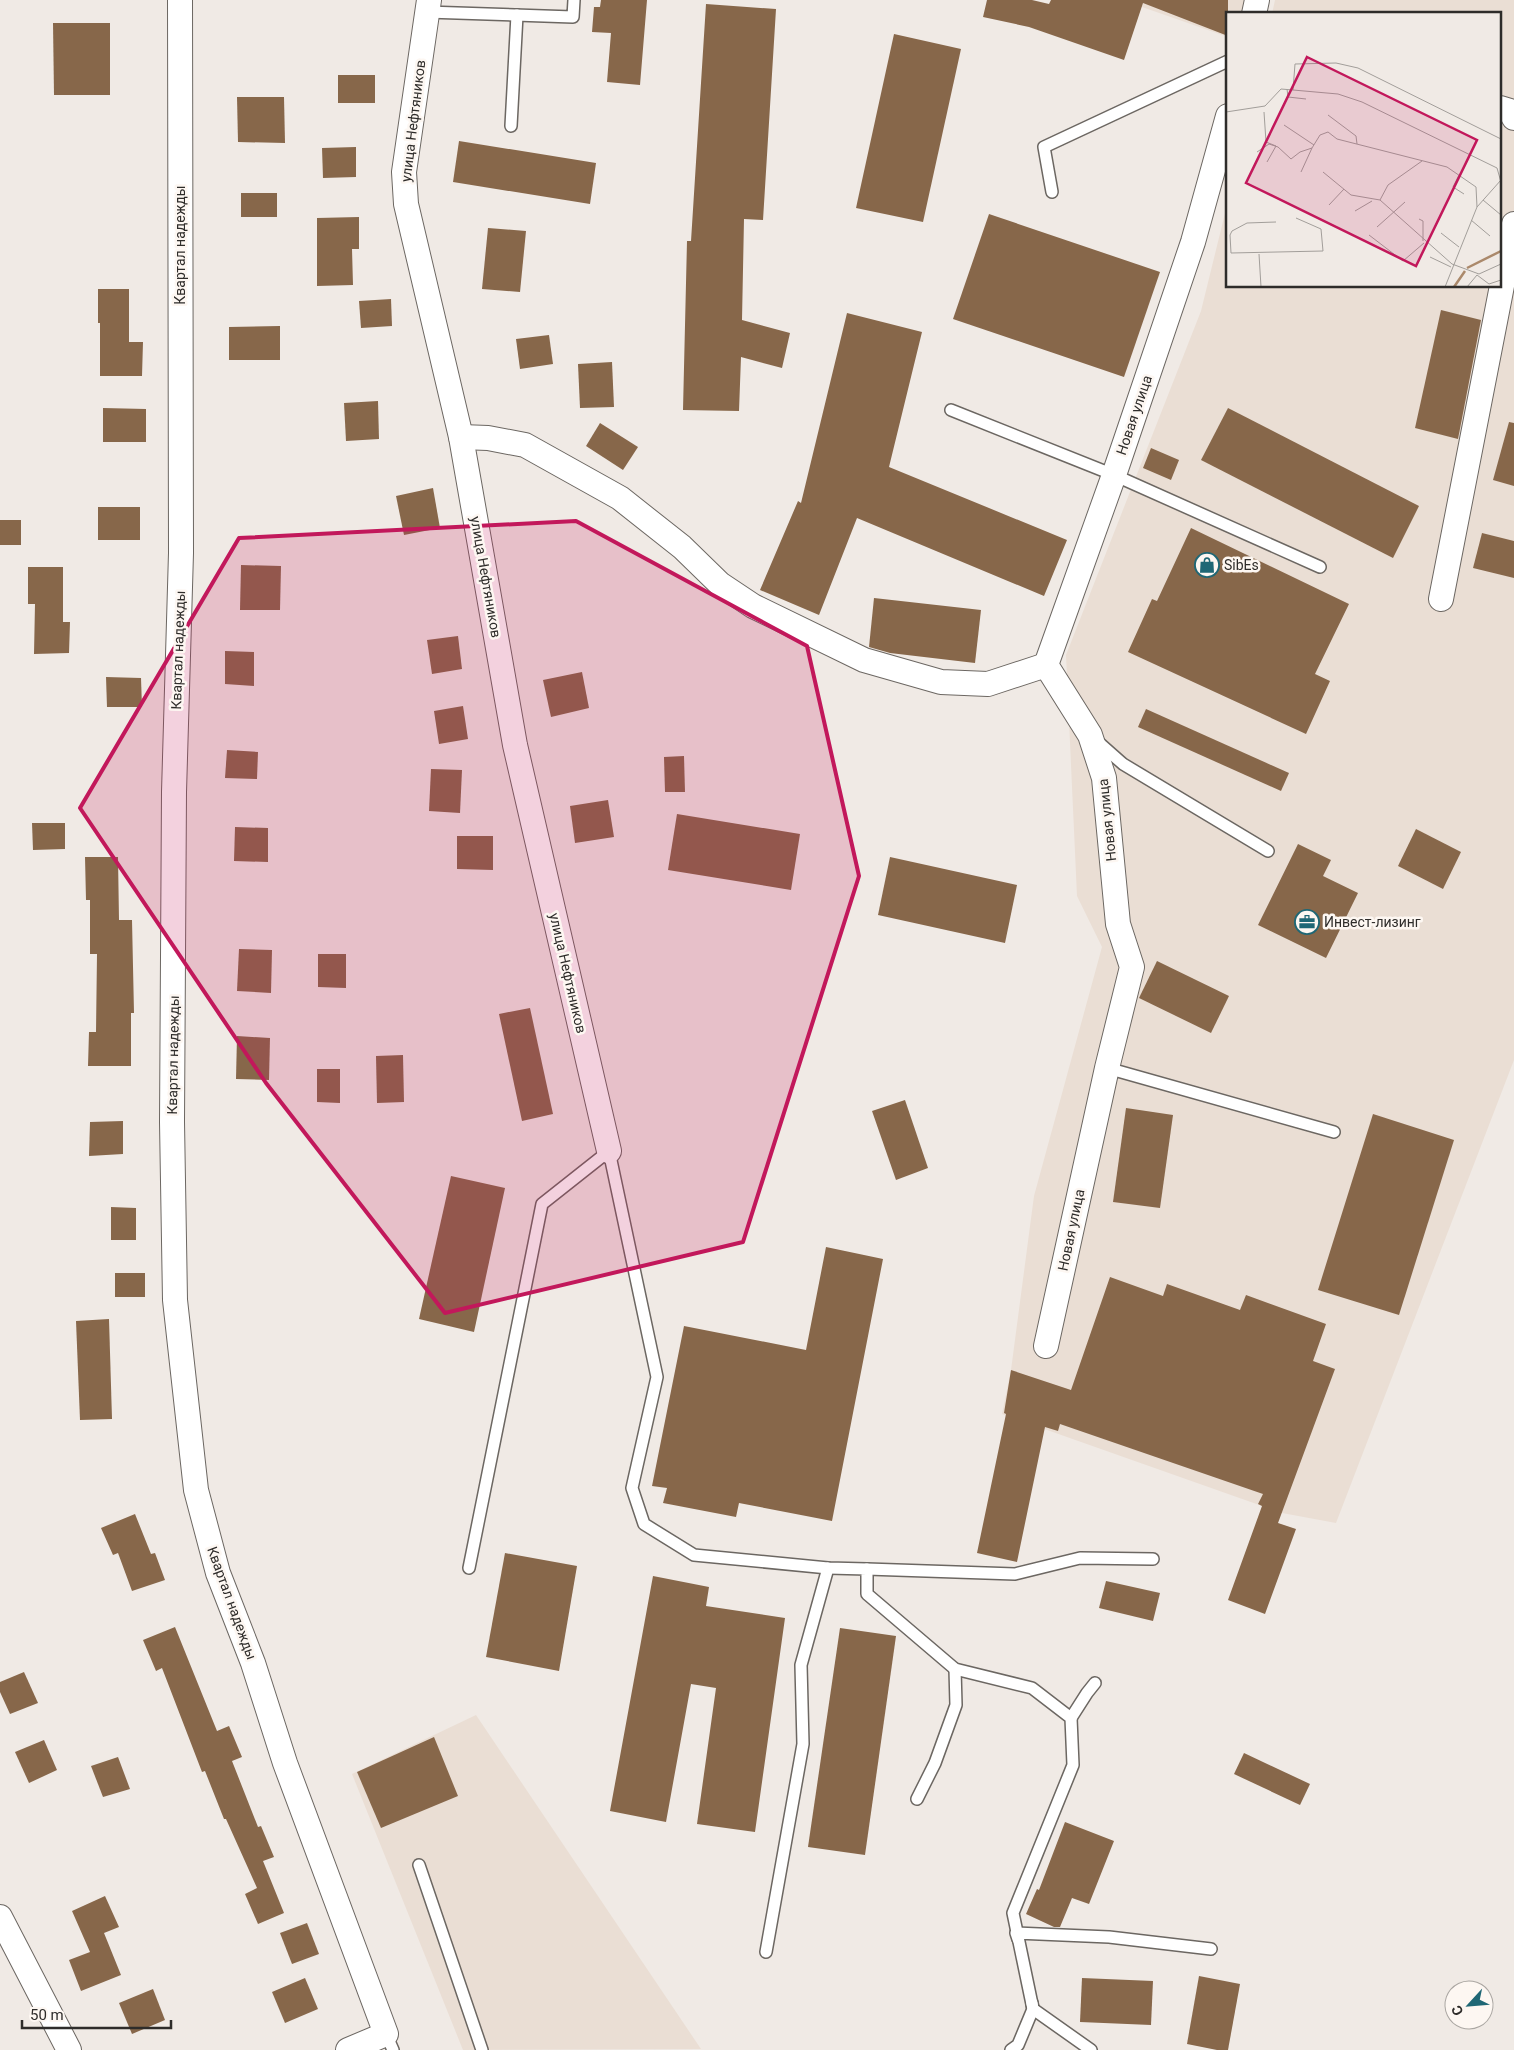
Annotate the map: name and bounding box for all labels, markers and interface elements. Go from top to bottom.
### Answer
inset map [1226,12,1502,288]
street label: улица Нефтяников [398,59,428,183]
street label: Квартал надежды [172,185,188,305]
street label: Новая улица [1113,373,1155,457]
street label: улица Нефтяников [467,515,505,639]
shop icon: SibEs [1194,552,1220,578]
place label: SibEs [1224,557,1259,573]
street label: Квартал надежды [168,590,188,710]
street label: Новая улица [1095,778,1119,862]
office icon: Инвест-лизинг [1294,909,1320,935]
street label: улица Нефтяников [546,911,590,1035]
place label: Инвест-лизинг [1324,914,1421,930]
street label: Квартал надежды [164,995,182,1115]
street label: Новая улица [1055,1188,1087,1272]
street label: Квартал надежды [204,1544,260,1662]
north arrow [1444,1980,1494,2030]
scale bar [22,1998,171,2030]
text: С [1448,2003,1467,2018]
text: 50 m [30,2006,64,2024]

